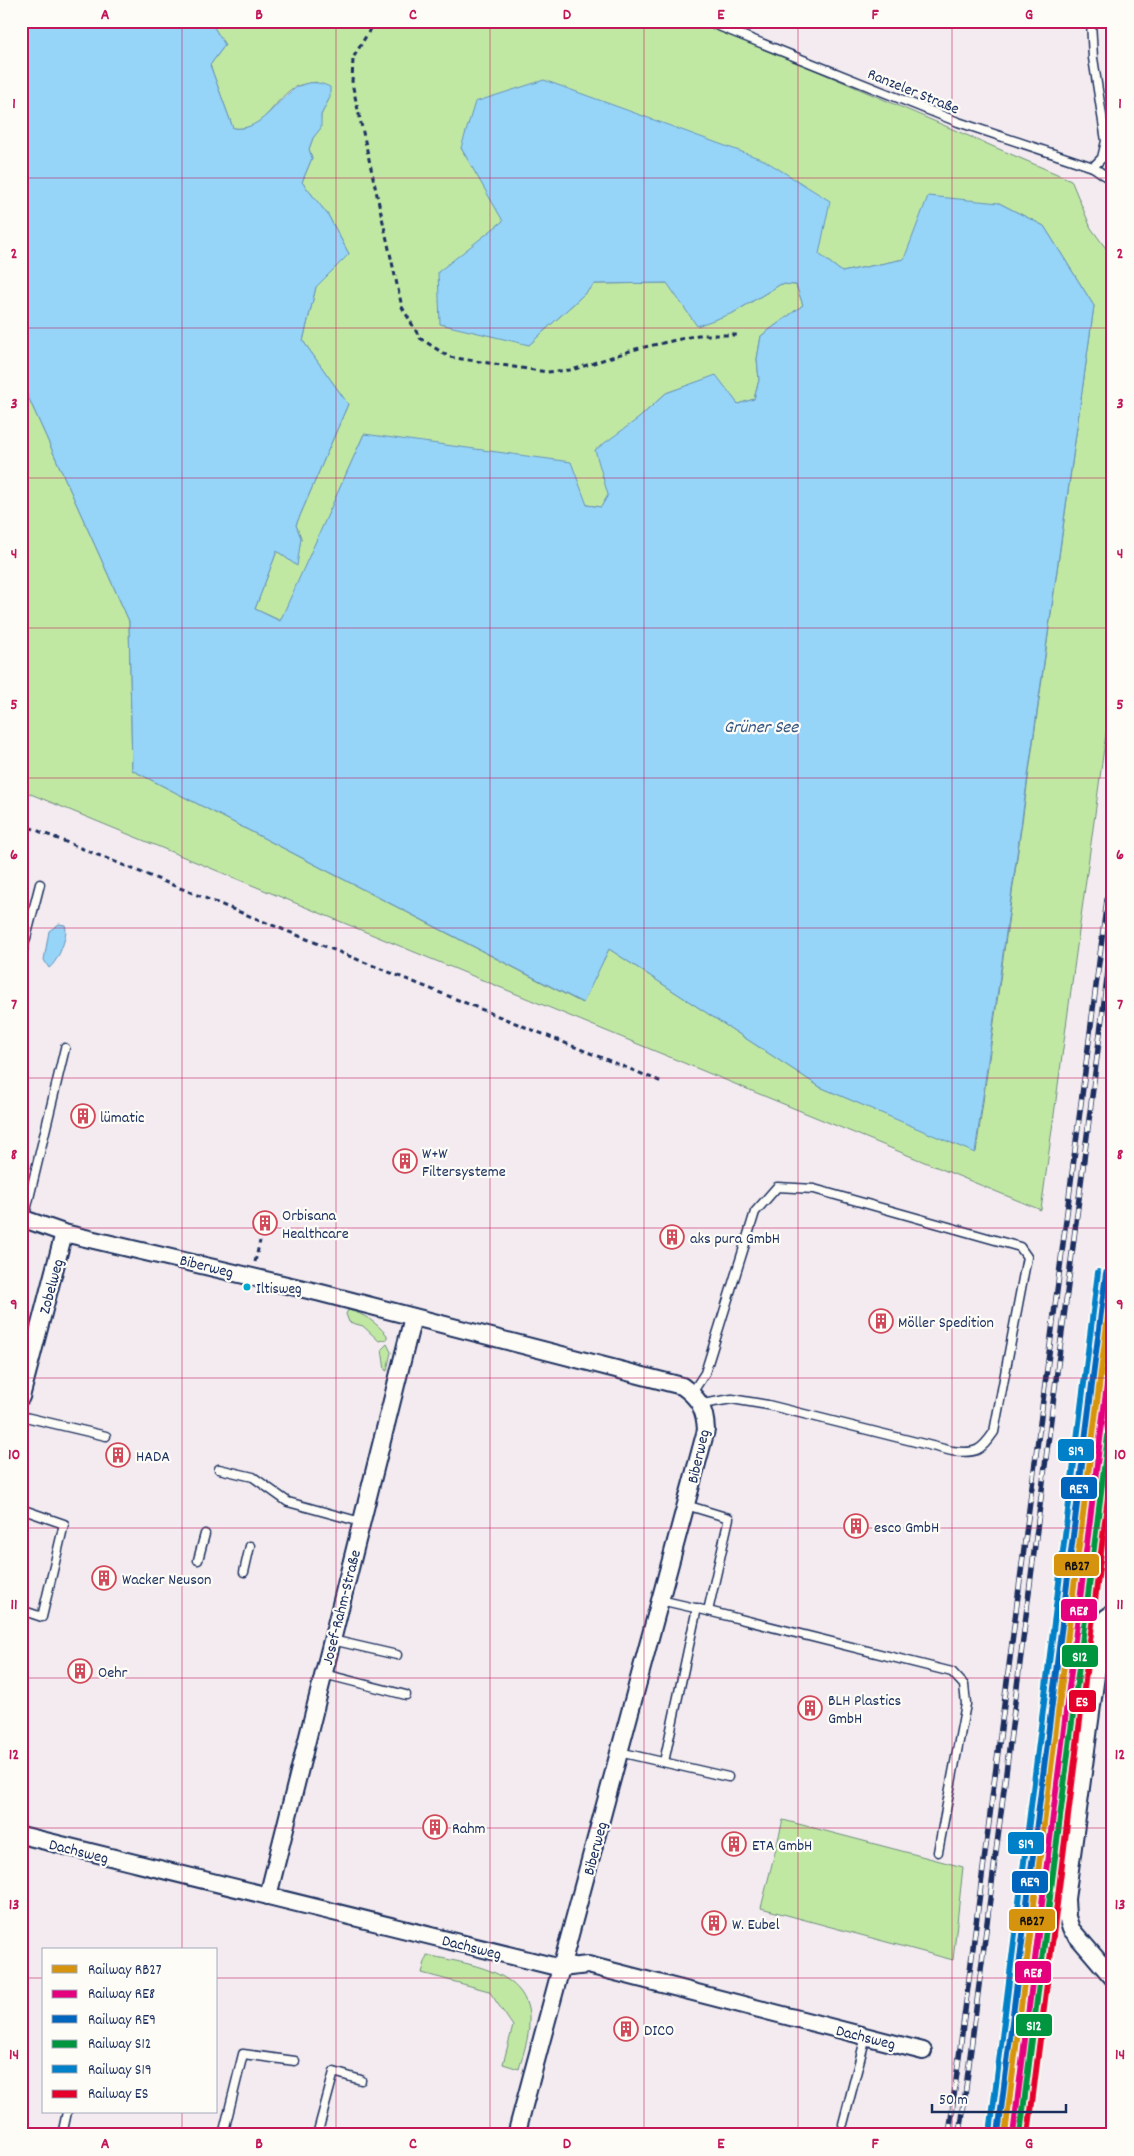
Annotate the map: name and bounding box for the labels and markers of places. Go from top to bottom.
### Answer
building icon: lümatic [70,1103,96,1129]
place label: lümatic [100,1107,144,1130]
place label: W+W Filtersysteme [422,1143,506,1184]
building icon: W+W Filtersysteme [392,1148,418,1174]
place label: Orbisana Healthcare [282,1205,349,1246]
building icon: Orbisana Healthcare [252,1210,278,1236]
building icon: aks pura GmbH [659,1224,685,1250]
place label: aks pura GmbH [690,1228,780,1251]
place label: Iltisweg [256,1279,302,1301]
marker: Iltisweg [242,1282,252,1292]
building icon: Möller Spedition [868,1308,894,1334]
place label: Möller Spedition [898,1312,994,1335]
building icon: HADA [105,1442,131,1468]
place label: HADA [136,1446,170,1469]
building icon: esco GmbH [843,1513,869,1539]
place label: esco GmbH [874,1517,939,1540]
building icon: Wacker Neuson [91,1565,117,1591]
place label: Wacker Neuson [122,1569,211,1592]
building icon: Oehr [67,1658,93,1684]
place label: Oehr [98,1662,128,1685]
place label: BLH Plastics GmbH [828,1690,902,1731]
building icon: BLH Plastics GmbH [797,1695,823,1721]
building icon: Rahm [422,1814,448,1840]
place label: Rahm [452,1818,486,1841]
building icon: ETA GmbH [721,1831,747,1857]
place label: ETA GmbH [752,1835,812,1858]
building icon: W. Eubel [701,1910,727,1936]
place label: W. Eubel [732,1914,780,1937]
building icon: DICO [613,2016,639,2042]
place label: DICO [644,2020,674,2043]

